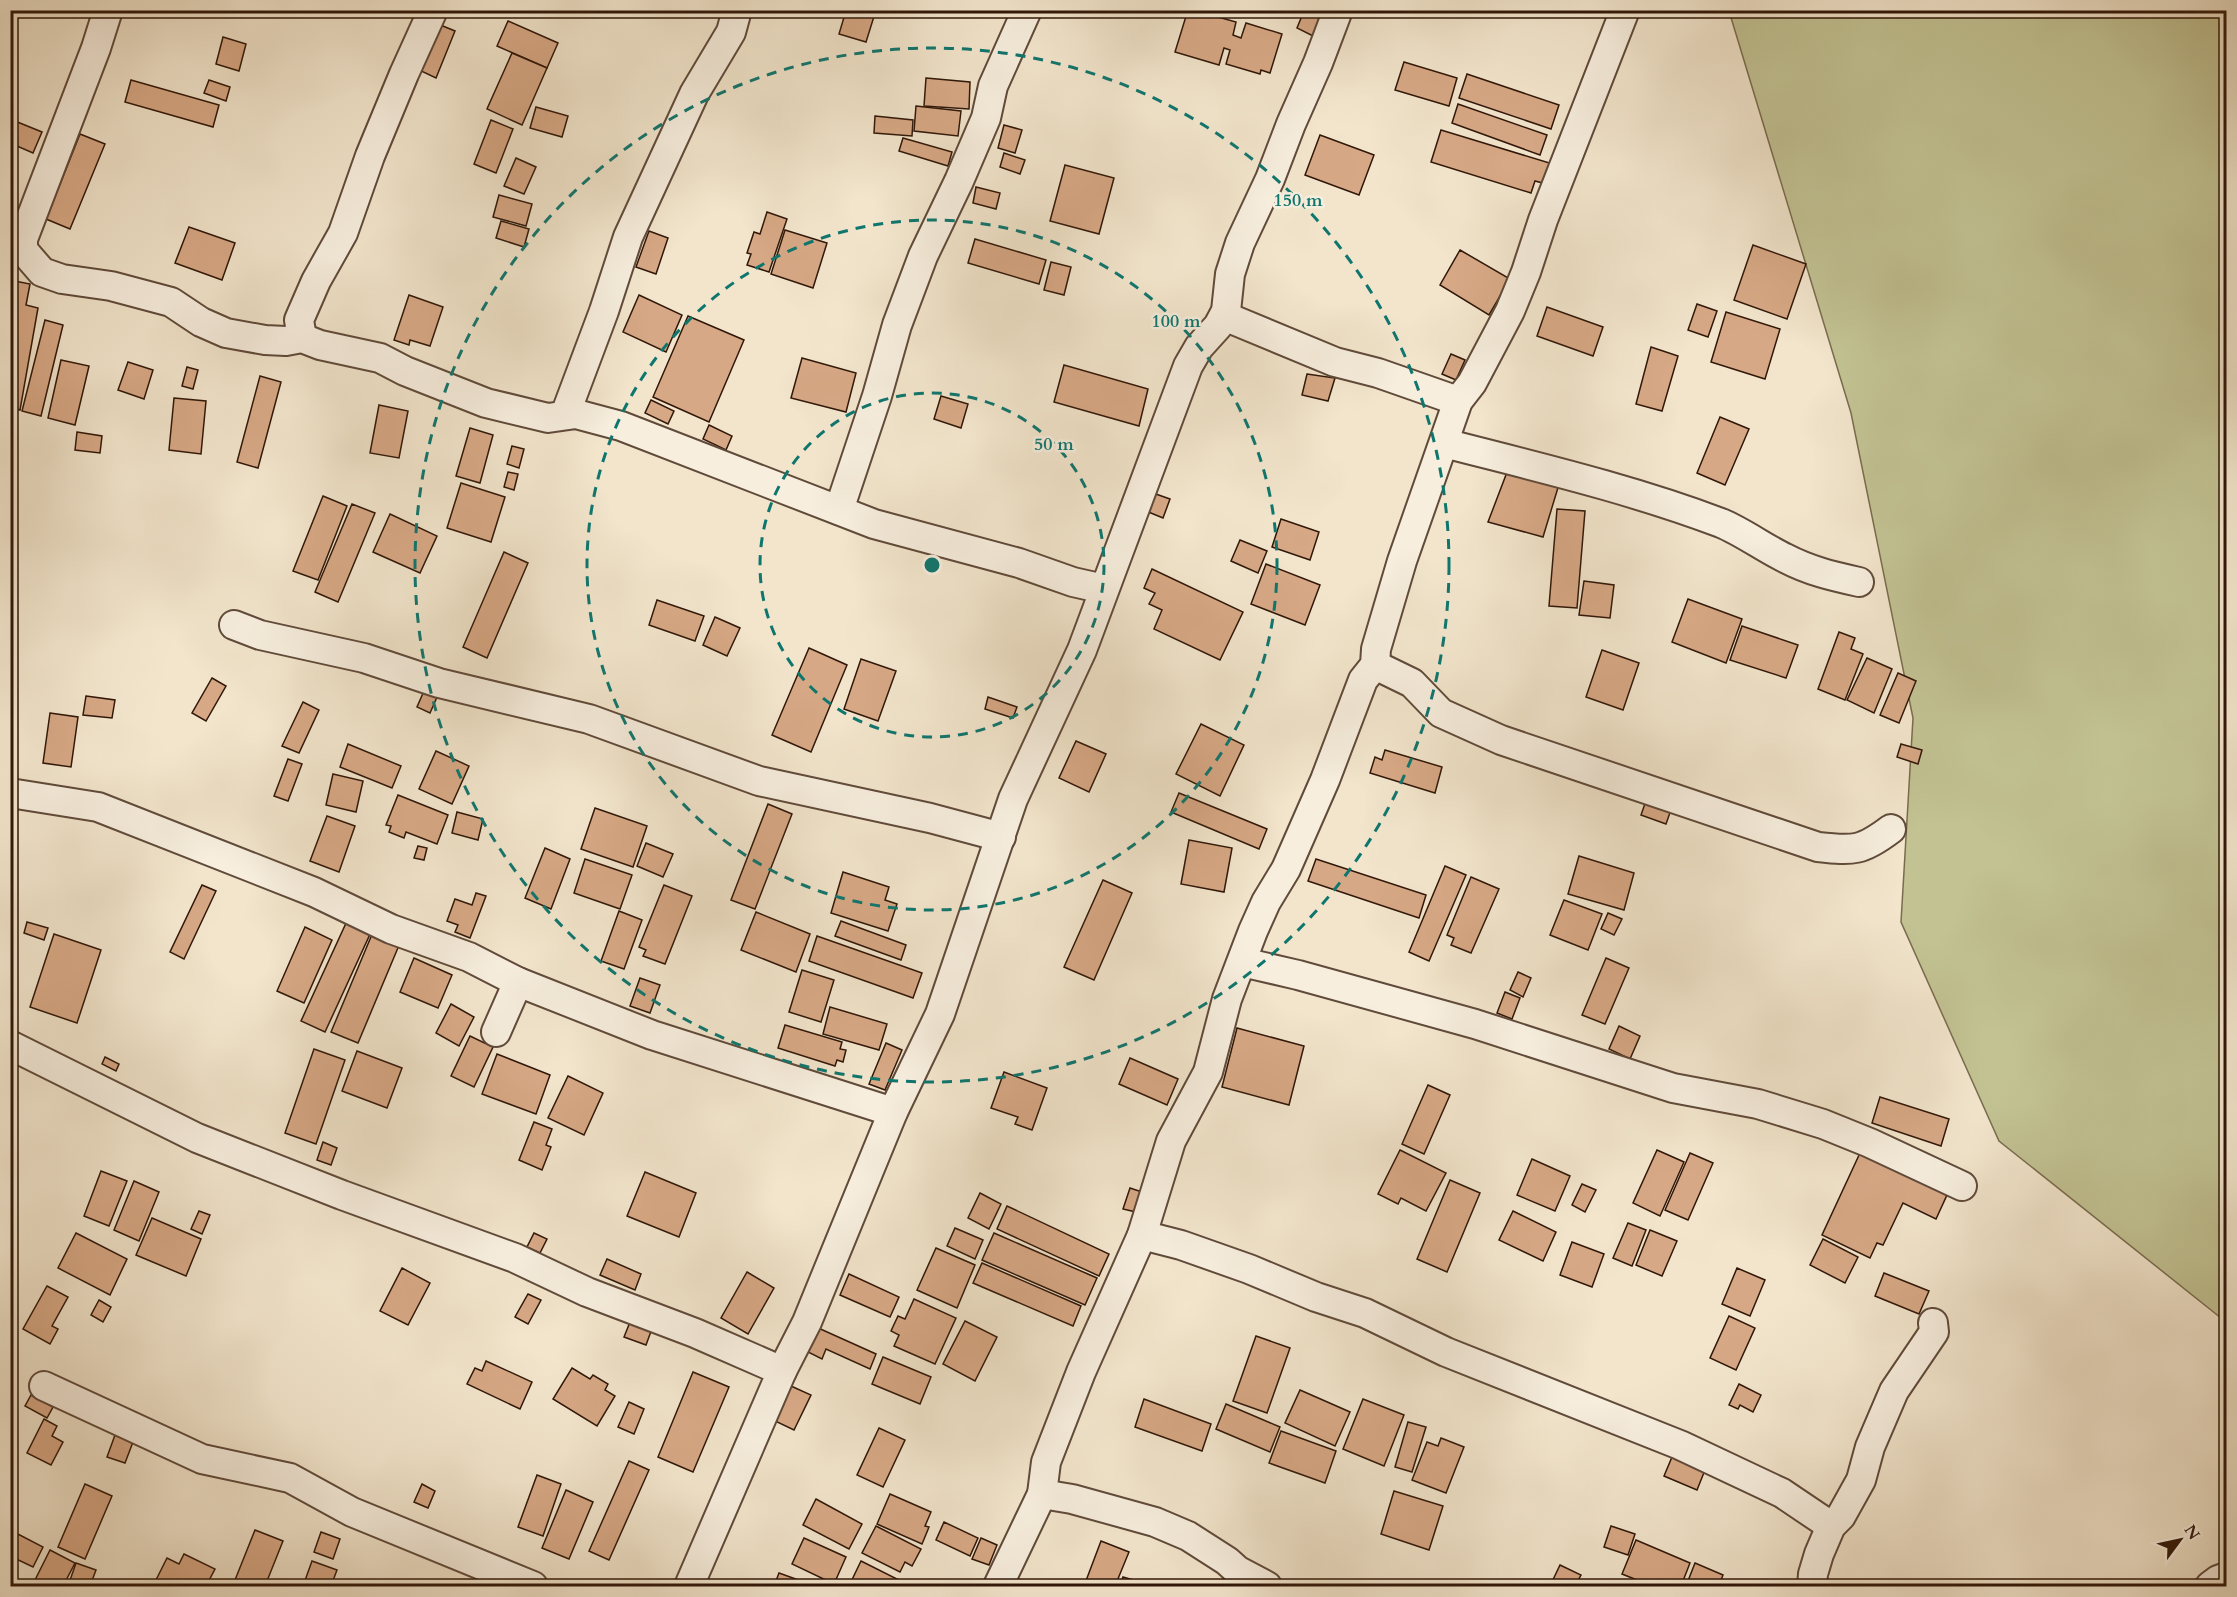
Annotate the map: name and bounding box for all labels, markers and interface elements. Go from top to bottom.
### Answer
text: 150 m [1273,188,1323,213]
text: 100 m [1151,309,1201,334]
text: 50 m [1034,432,1074,457]
centre of rings [922,555,942,575]
north arrow [2150,1510,2210,1570]
text: N [2179,1521,2205,1544]

